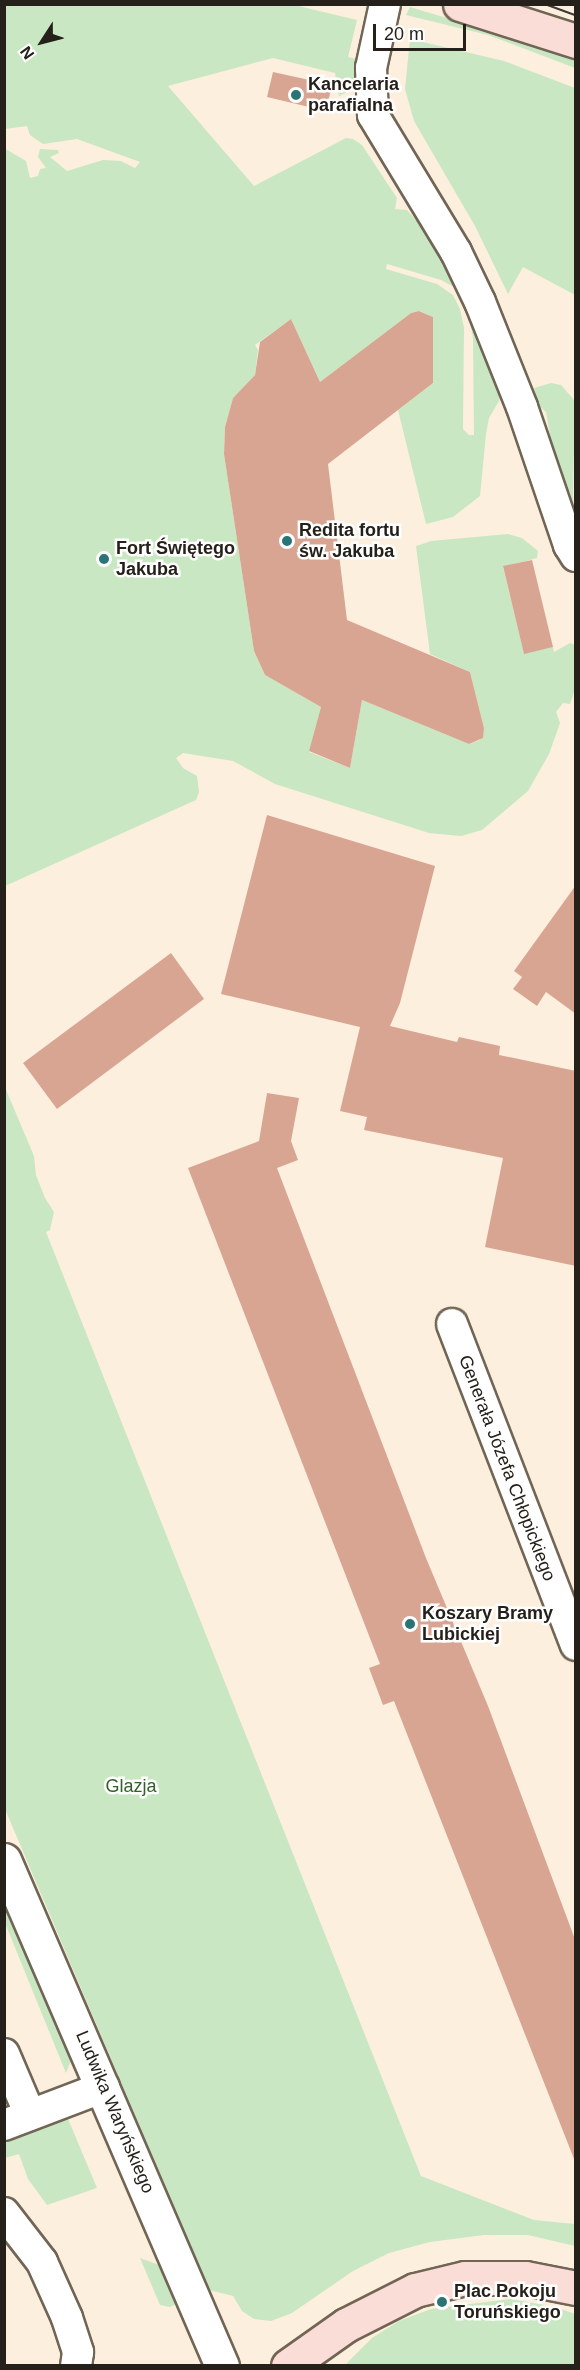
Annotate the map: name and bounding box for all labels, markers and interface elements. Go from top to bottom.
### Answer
north arrow [12,12,72,72]
scale bar [376,12,469,50]
text: 20 m [384,24,424,44]
text: N [17,43,37,63]
place label: Kancelaria parafialna [308,74,399,116]
marker: Kancelaria parafialna [289,88,303,102]
place label: Redita fortu św. Jakuba [299,520,400,562]
marker: Redita fortu św. Jakuba [280,534,294,548]
place label: Fort Świętego Jakuba [116,538,235,580]
marker: Fort Świętego Jakuba [97,552,111,566]
street label: Generała Józefa Chłopickiego [454,1352,560,1584]
place label: Koszary Bramy Lubickiej [422,1603,553,1646]
marker: Koszary Bramy Lubickiej [403,1617,417,1631]
park label: Glazja [105,1775,157,1797]
street label: Ludwika Waryńskiego [71,2028,159,2196]
place label: Plac Pokoju Toruńskiego [454,2281,561,2324]
marker: Plac Pokoju Toruńskiego [435,2295,449,2309]

